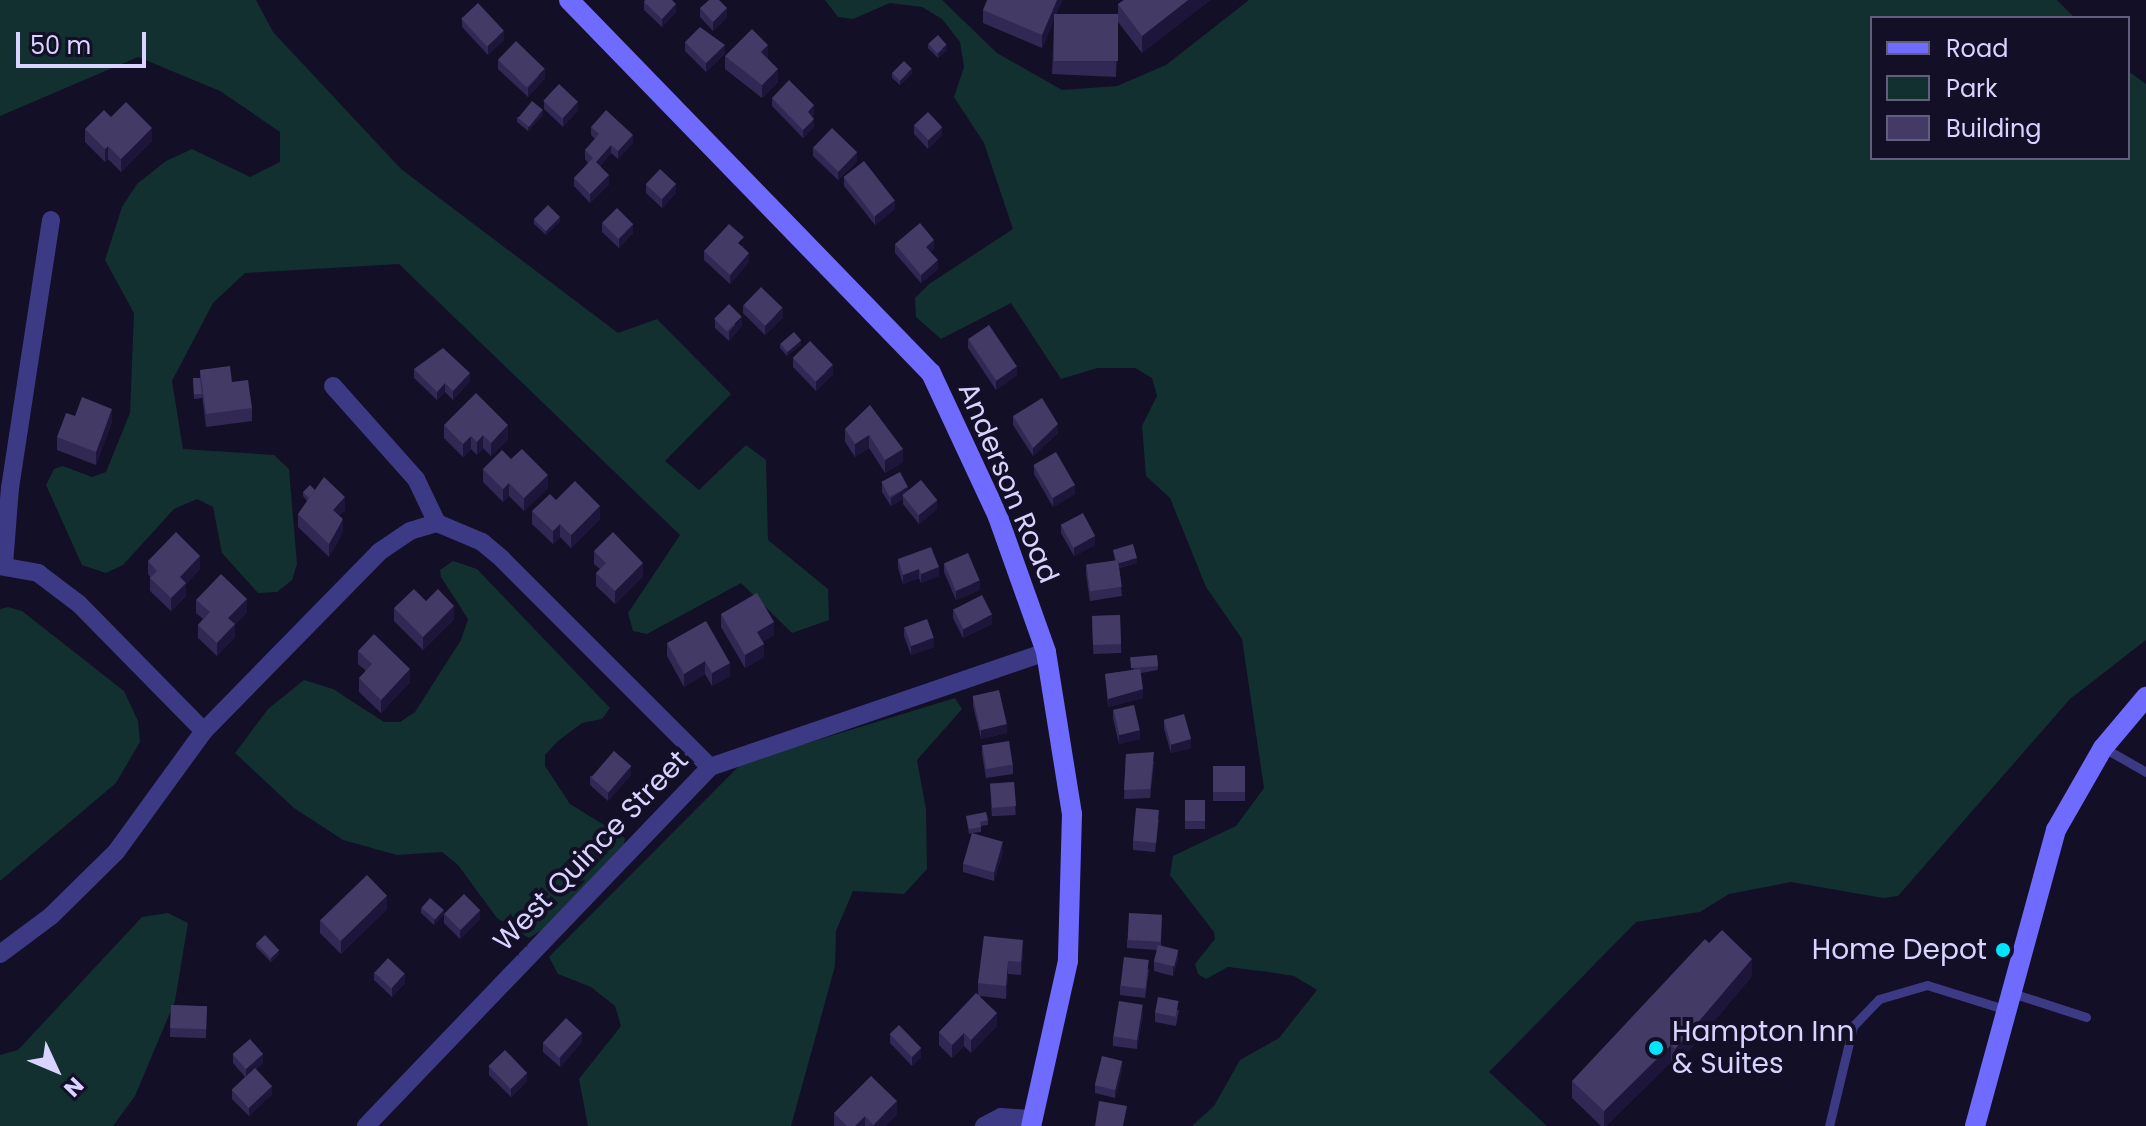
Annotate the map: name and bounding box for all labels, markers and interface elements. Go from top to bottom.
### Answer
scale bar [20,16,150,66]
legend [1870,16,2130,160]
text: 50 m [30,29,91,62]
text: Road [1946,32,2008,65]
text: Park [1946,72,1997,105]
text: Building [1946,112,2042,145]
street label: Anderson Road [951,378,1065,588]
street label: West Quince Street [487,744,695,958]
place label: Home Depot [1812,933,1987,967]
marker: Home Depot [1994,941,2012,959]
place label: Hampton Inn & Suites [1672,1015,1854,1081]
north arrow [16,1030,96,1110]
marker: Hampton Inn & Suites [1647,1039,1665,1057]
text: N [57,1070,91,1104]

